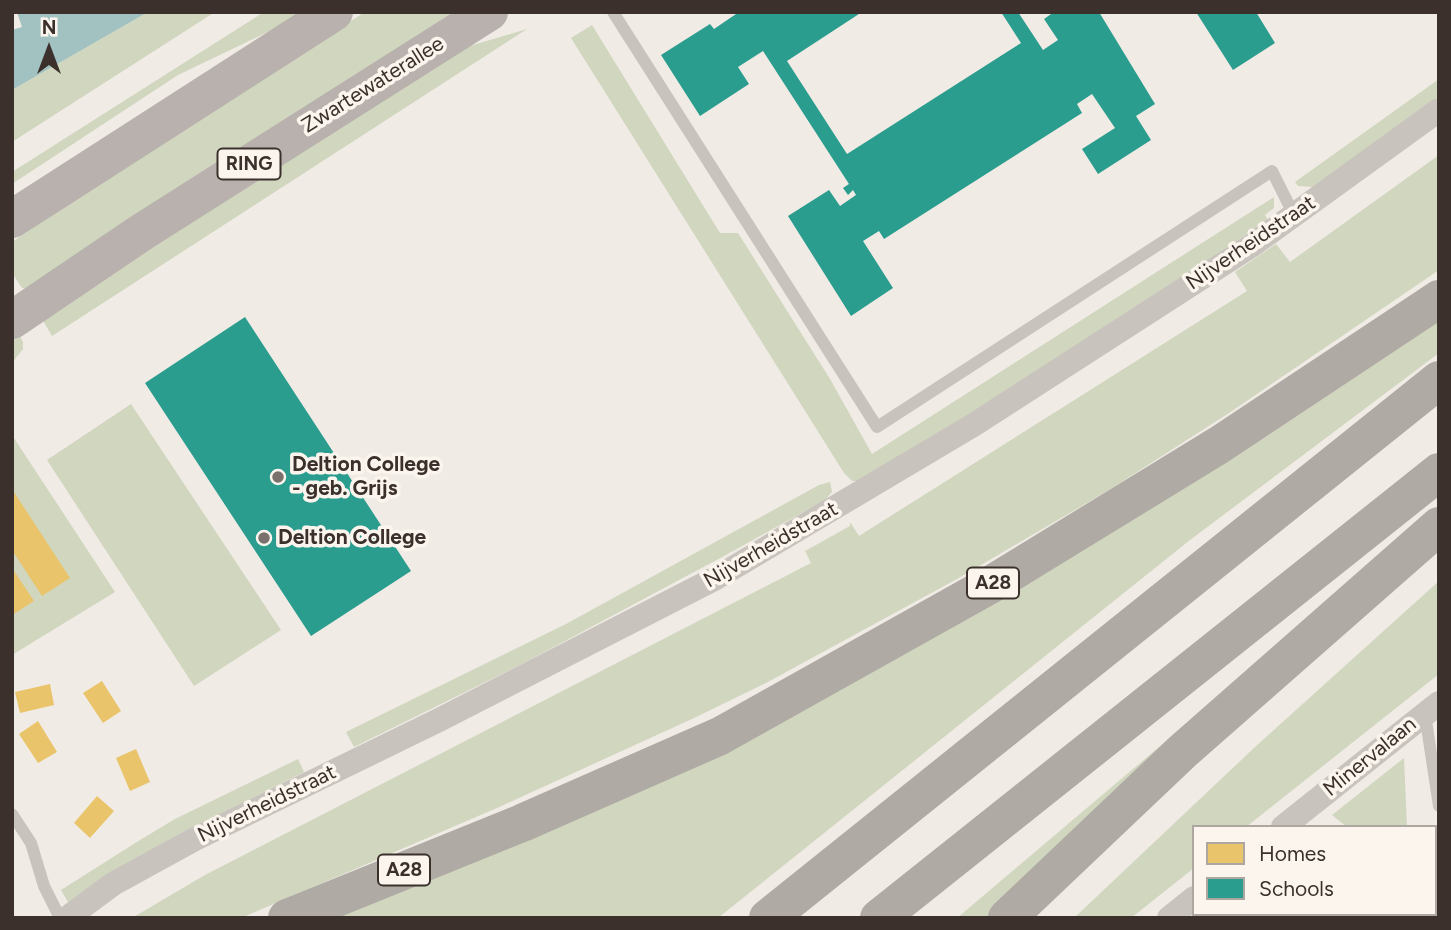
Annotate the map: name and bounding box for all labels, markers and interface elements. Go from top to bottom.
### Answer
north arrow [14,14,84,84]
text: N [42,16,56,39]
street label: Zwartewaterallee [297,31,449,139]
road number: RING [218,148,280,180]
street label: Nijverheidstraat [1182,190,1320,296]
place label: Deltion College - geb. Grijs [292,452,440,502]
marker: Deltion College - geb. Grijs [270,469,286,485]
street label: Nijverheidstraat [700,496,842,594]
place label: Deltion College [278,525,426,551]
marker: Deltion College [256,530,272,546]
road number: A28 [967,568,1019,598]
street label: Minervalaan [1319,712,1421,802]
street label: Nijverheidstraat [194,760,340,848]
legend [1192,825,1437,916]
text: Homes [1259,841,1326,866]
road number: A28 [378,855,430,886]
text: Schools [1259,876,1334,901]

